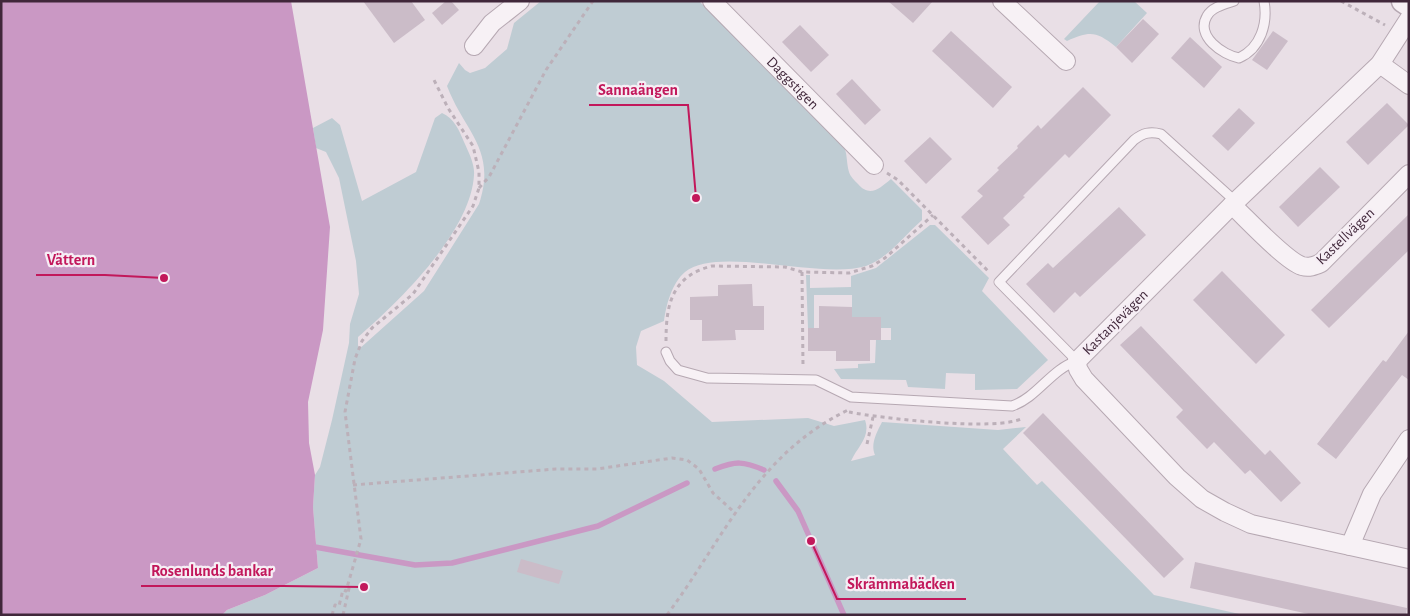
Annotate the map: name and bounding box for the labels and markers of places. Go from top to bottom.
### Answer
callout: Sannaängen [589,74,688,105]
callout: Vättern [36,244,105,275]
callout: Rosenlunds bankar [141,555,283,586]
callout: Skrämmabäcken [837,568,966,599]

